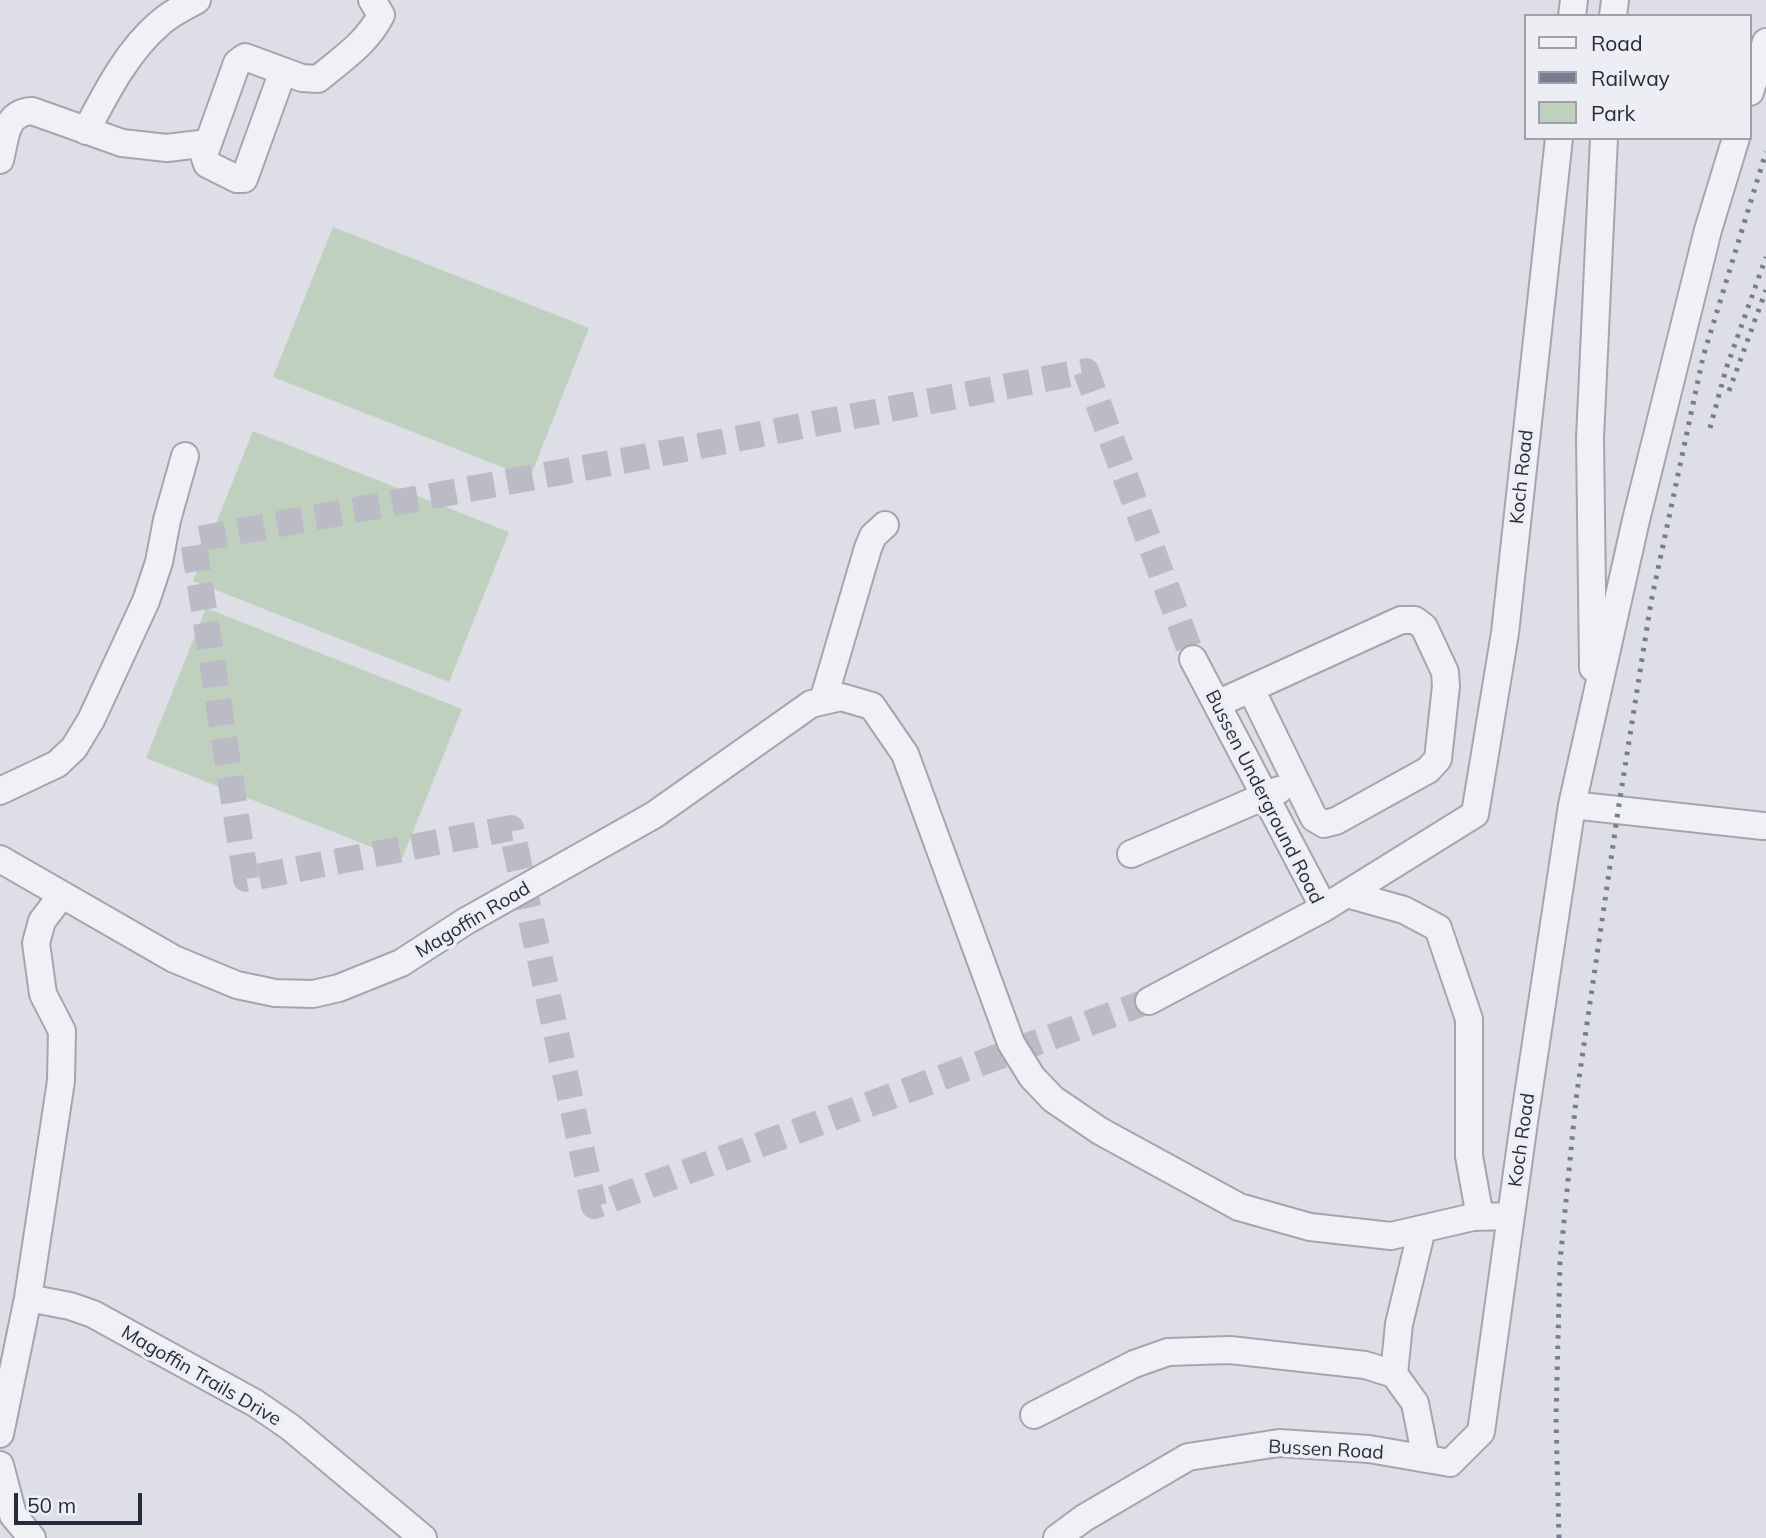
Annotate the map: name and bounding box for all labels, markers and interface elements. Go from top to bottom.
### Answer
legend [1524,14,1752,140]
text: Road [1591,30,1642,56]
text: Railway [1591,65,1670,91]
text: Park [1591,100,1635,126]
street label: Koch Road [1506,429,1538,525]
street label: Bussen Underground Road [1200,686,1328,908]
street label: Magoffin Road [412,877,534,963]
street label: Koch Road [1504,1091,1540,1189]
street label: Magoffin Trails Drive [117,1321,285,1431]
street label: Bussen Road [1268,1436,1384,1464]
scale bar [18,1478,145,1522]
text: 50 m [27,1492,76,1518]

